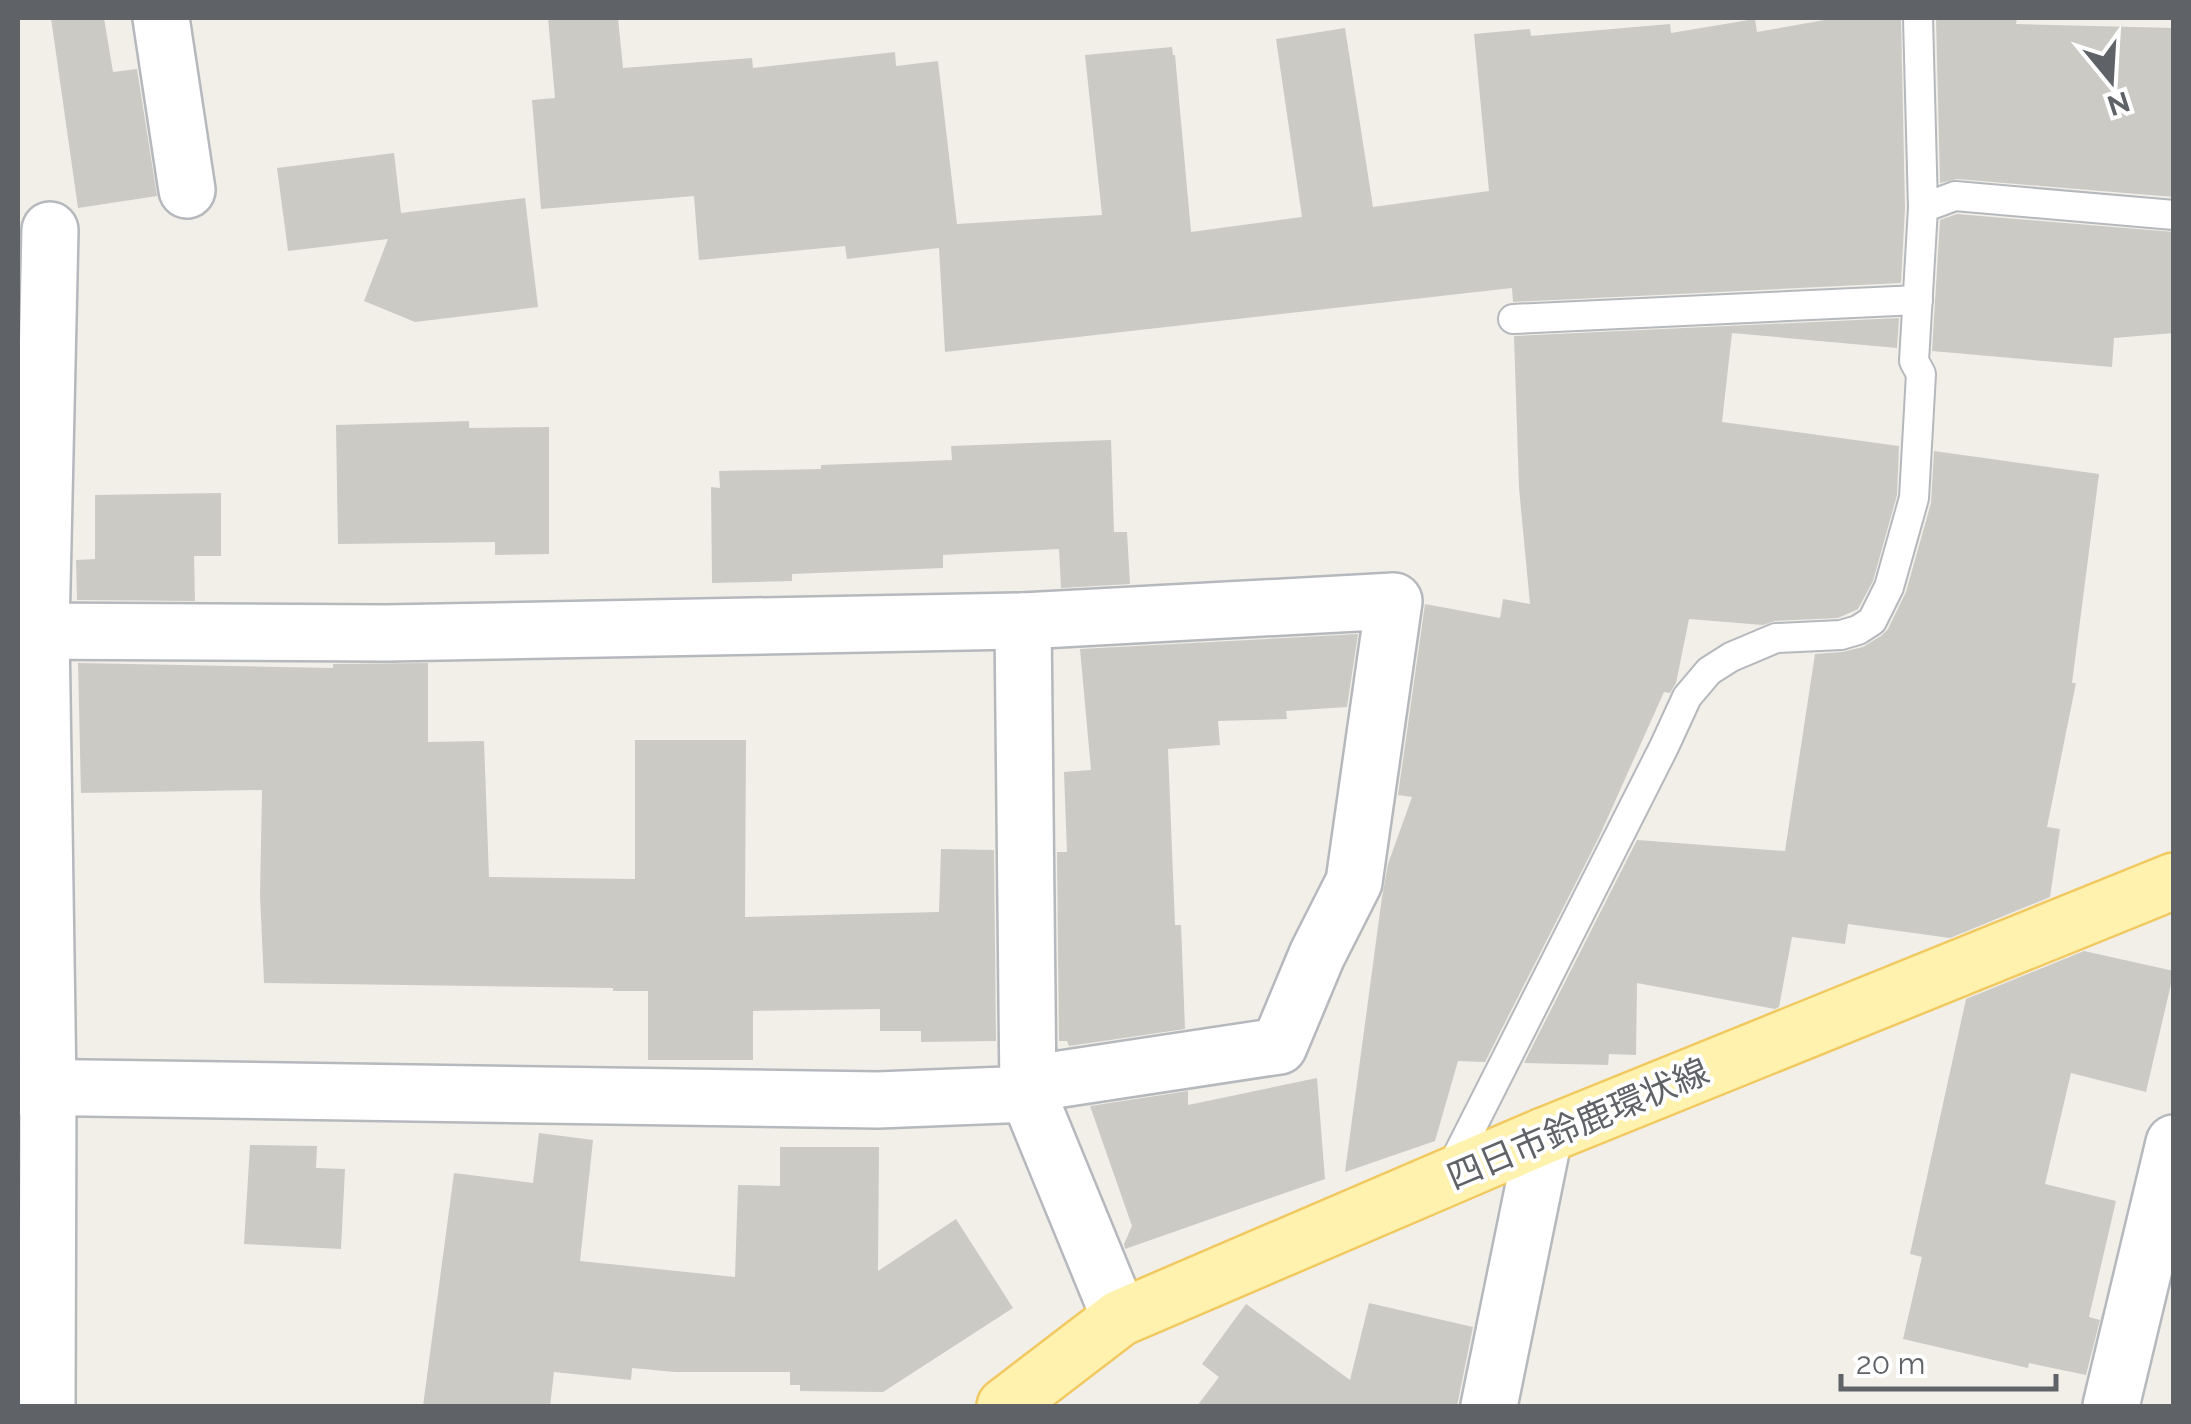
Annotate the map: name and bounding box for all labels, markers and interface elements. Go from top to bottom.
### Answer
north arrow [2061,30,2161,130]
text: N [2103,84,2134,122]
street label: 四日市鈴鹿環状線 [1441,1050,1715,1197]
scale bar [1841,1329,2056,1391]
text: 20 m [1856,1346,1925,1381]

